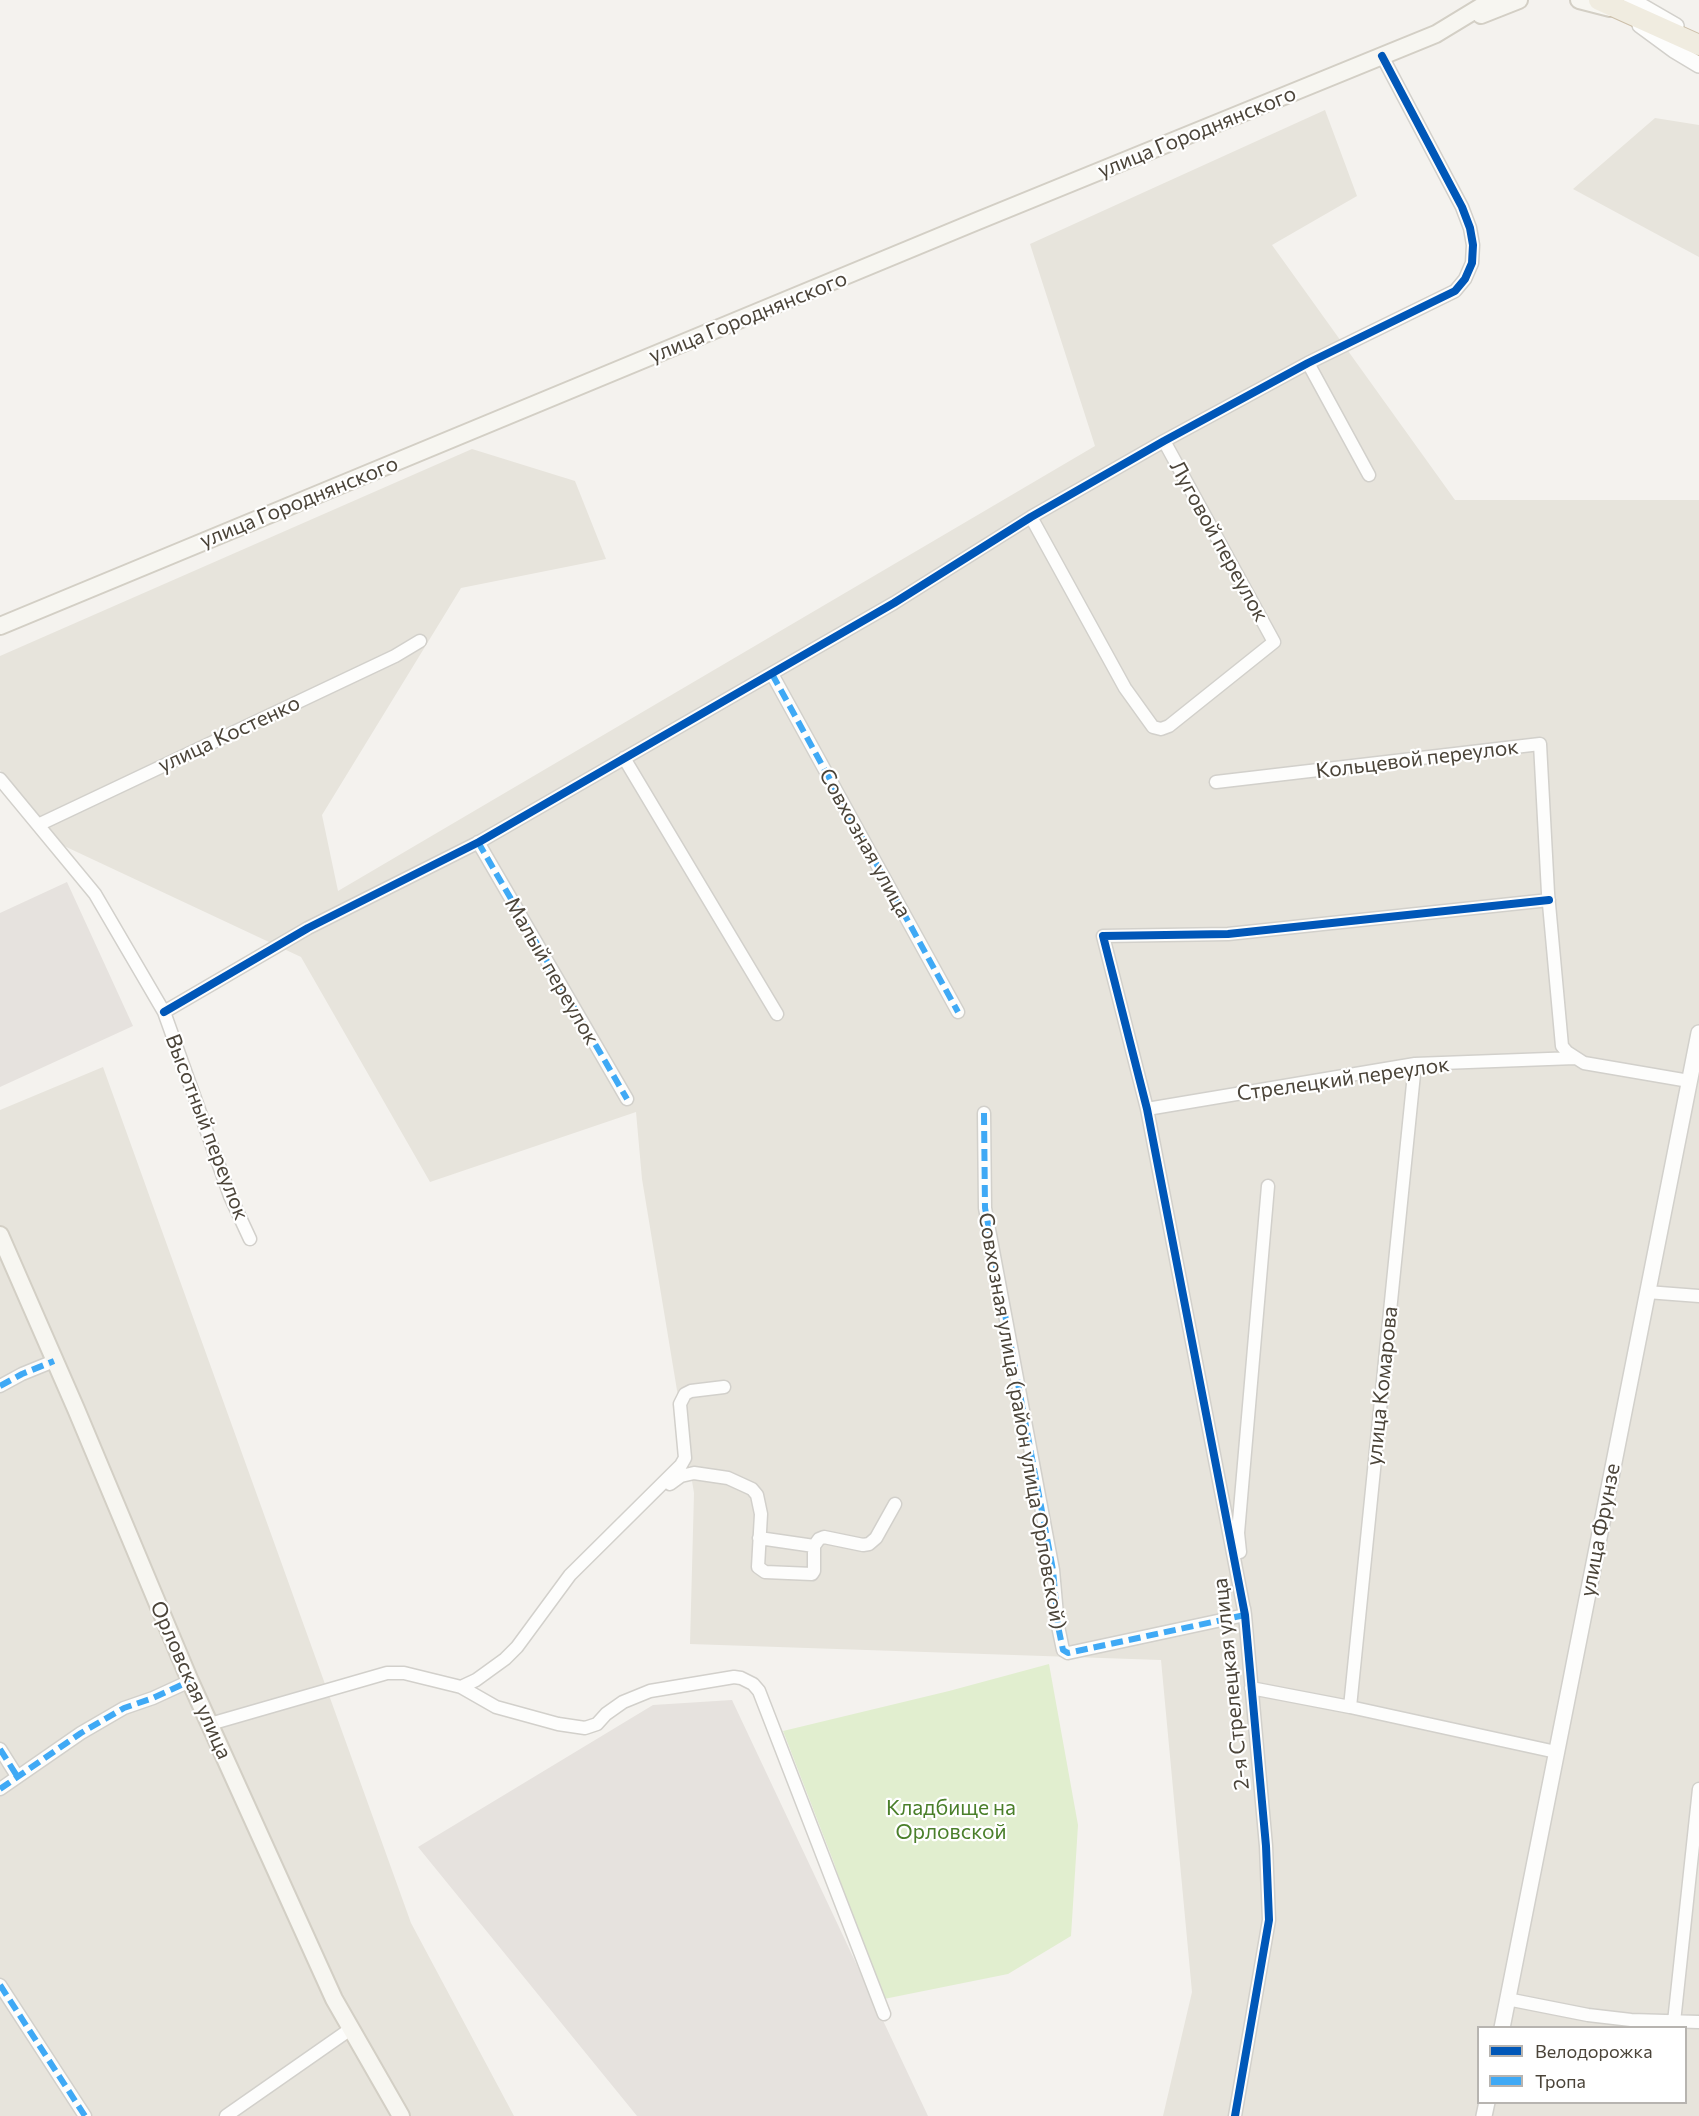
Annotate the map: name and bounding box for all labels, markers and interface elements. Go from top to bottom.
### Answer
street label: улица Городнянского [1094,81,1300,183]
street label: улица Городнянского [645,266,851,368]
street label: улица Городнянского [196,451,402,553]
street label: Луговой переулок [1164,456,1274,626]
street label: улица Костенко [154,690,304,778]
street label: Кольцевой переулок [1314,734,1520,784]
street label: Совхозная улица [814,764,916,922]
street label: Малый переулок [499,893,605,1049]
street label: Высотный переулок [160,1031,254,1223]
street label: Стрелецкий переулок [1235,1052,1451,1106]
street label: Совхозная улица (район улица Орловской) [973,1210,1071,1632]
street label: улица Комарова [1361,1305,1403,1467]
street label: улица Фрунзе [1575,1461,1625,1599]
street label: 2-я Стрелецкая улица [1207,1577,1255,1791]
street label: Орловская улица [145,1597,237,1763]
park label: Кладбище на Орловской [886,1795,1016,1845]
legend [1477,2026,1687,2104]
text: Велодорожка [1535,2040,1653,2062]
text: Тропа [1535,2070,1586,2092]

